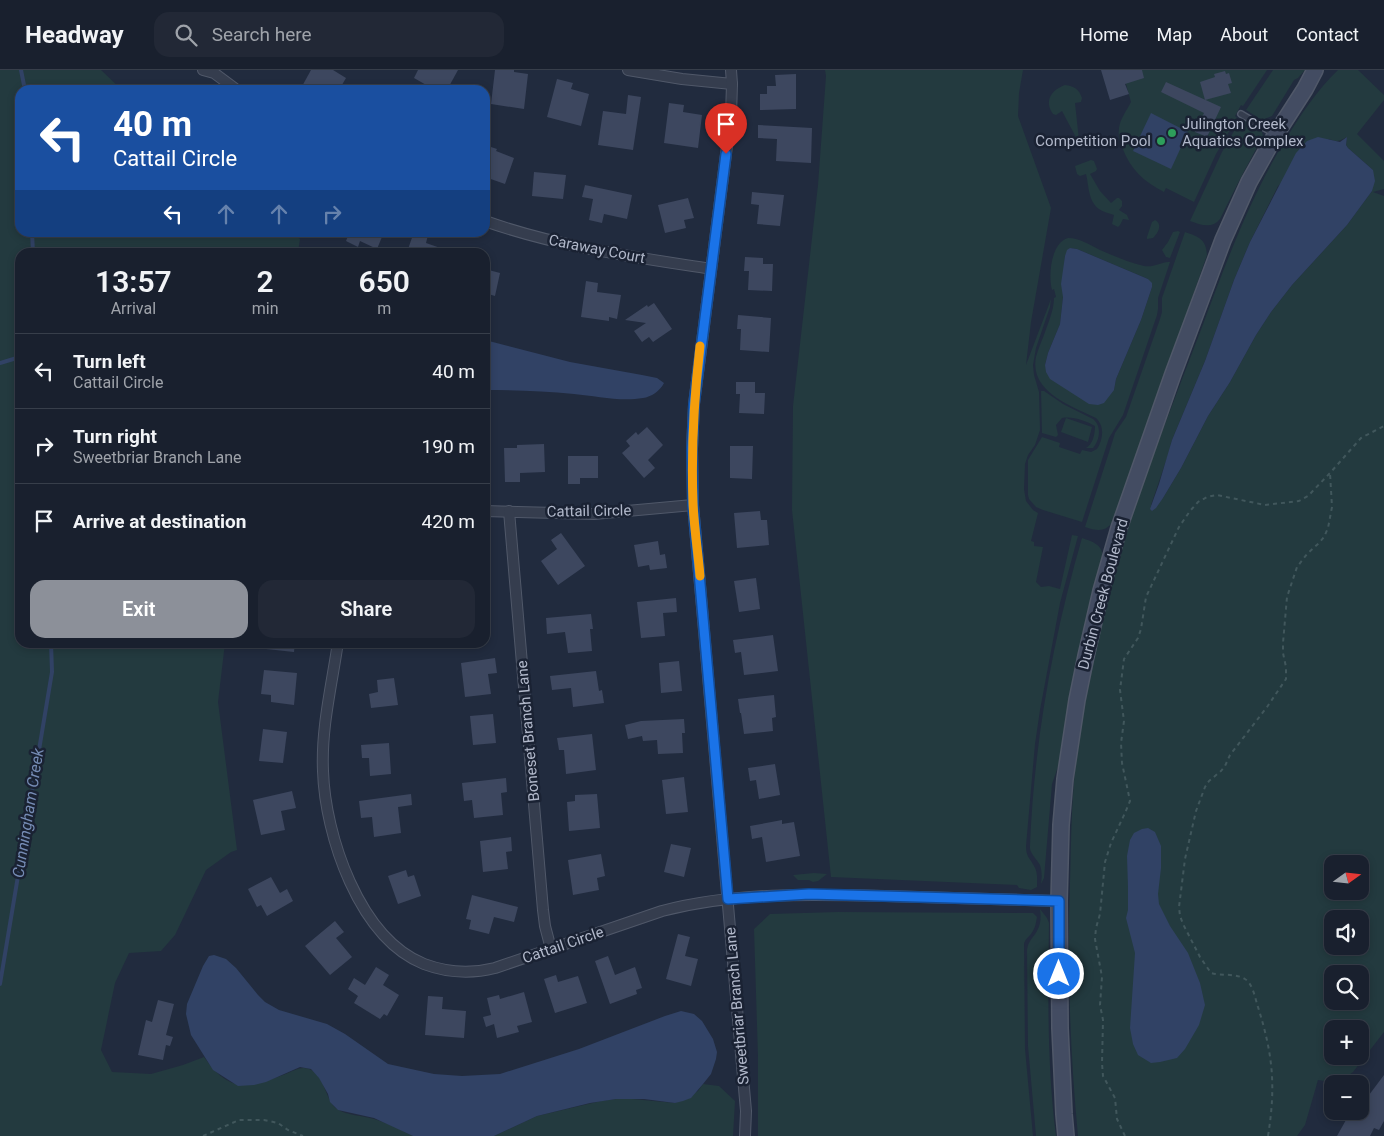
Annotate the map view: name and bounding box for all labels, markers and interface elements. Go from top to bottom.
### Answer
search box [154,12,504,57]
text: Headway [25,21,124,49]
icon: search [172,21,200,49]
text: Search here [212,23,312,46]
text: Home [1080,24,1129,45]
text: Map [1157,24,1192,45]
text: About [1220,24,1268,45]
text: Contact [1296,24,1359,45]
pin [705,103,747,154]
text: 40 m [113,104,192,145]
icon: left [30,105,95,170]
icon: arrive [712,110,740,138]
place label: Julington Creek Aquatics Complex [1182,115,1304,150]
marker: Julington Creek Aquatics Complex [1166,127,1178,139]
place label: Competition Pool [1035,132,1151,150]
marker: Competition Pool [1155,135,1167,147]
text: Cattail Circle [113,146,237,171]
icon: left [159,200,187,228]
icon: ahead [212,200,240,228]
icon: ahead [265,200,293,228]
icon: right [318,200,346,228]
street label: Caraway Court [547,231,647,267]
text: 13:57 [95,264,172,299]
text: 2 [257,264,274,299]
text: 650 [359,264,410,299]
text: Arrival [111,299,156,318]
text: min [252,299,279,318]
text: m [377,299,391,318]
text: Turn left [73,350,146,373]
icon: left [30,357,58,385]
text: 40 m [432,360,475,383]
text: Cattail Circle [73,373,163,392]
text: Turn right [73,425,157,448]
icon: right [30,432,58,460]
text: 190 m [422,435,475,458]
text: Sweetbriar Branch Lane [73,448,242,467]
street label: Cattail Circle [546,501,632,521]
icon: arrive [30,507,58,535]
text: Arrive at destination [73,510,246,533]
text: 420 m [422,510,475,533]
street label: Durbin Creek Boulevard [1074,517,1132,671]
button: Exit [30,580,248,638]
button: Share [258,580,475,638]
street label: Boneset Branch Lane [513,660,543,802]
water label: Cunningham Creek [8,746,48,879]
north arrow [1324,855,1369,900]
map controls [1324,855,1369,1120]
button: sound [1324,910,1369,955]
street label: Cattail Circle [520,923,606,967]
street label: Sweetbriar Branch Lane [721,926,753,1085]
position arrow [1032,947,1084,999]
button: search [1324,965,1369,1010]
button: + [1324,1020,1369,1065]
button: − [1324,1075,1369,1120]

